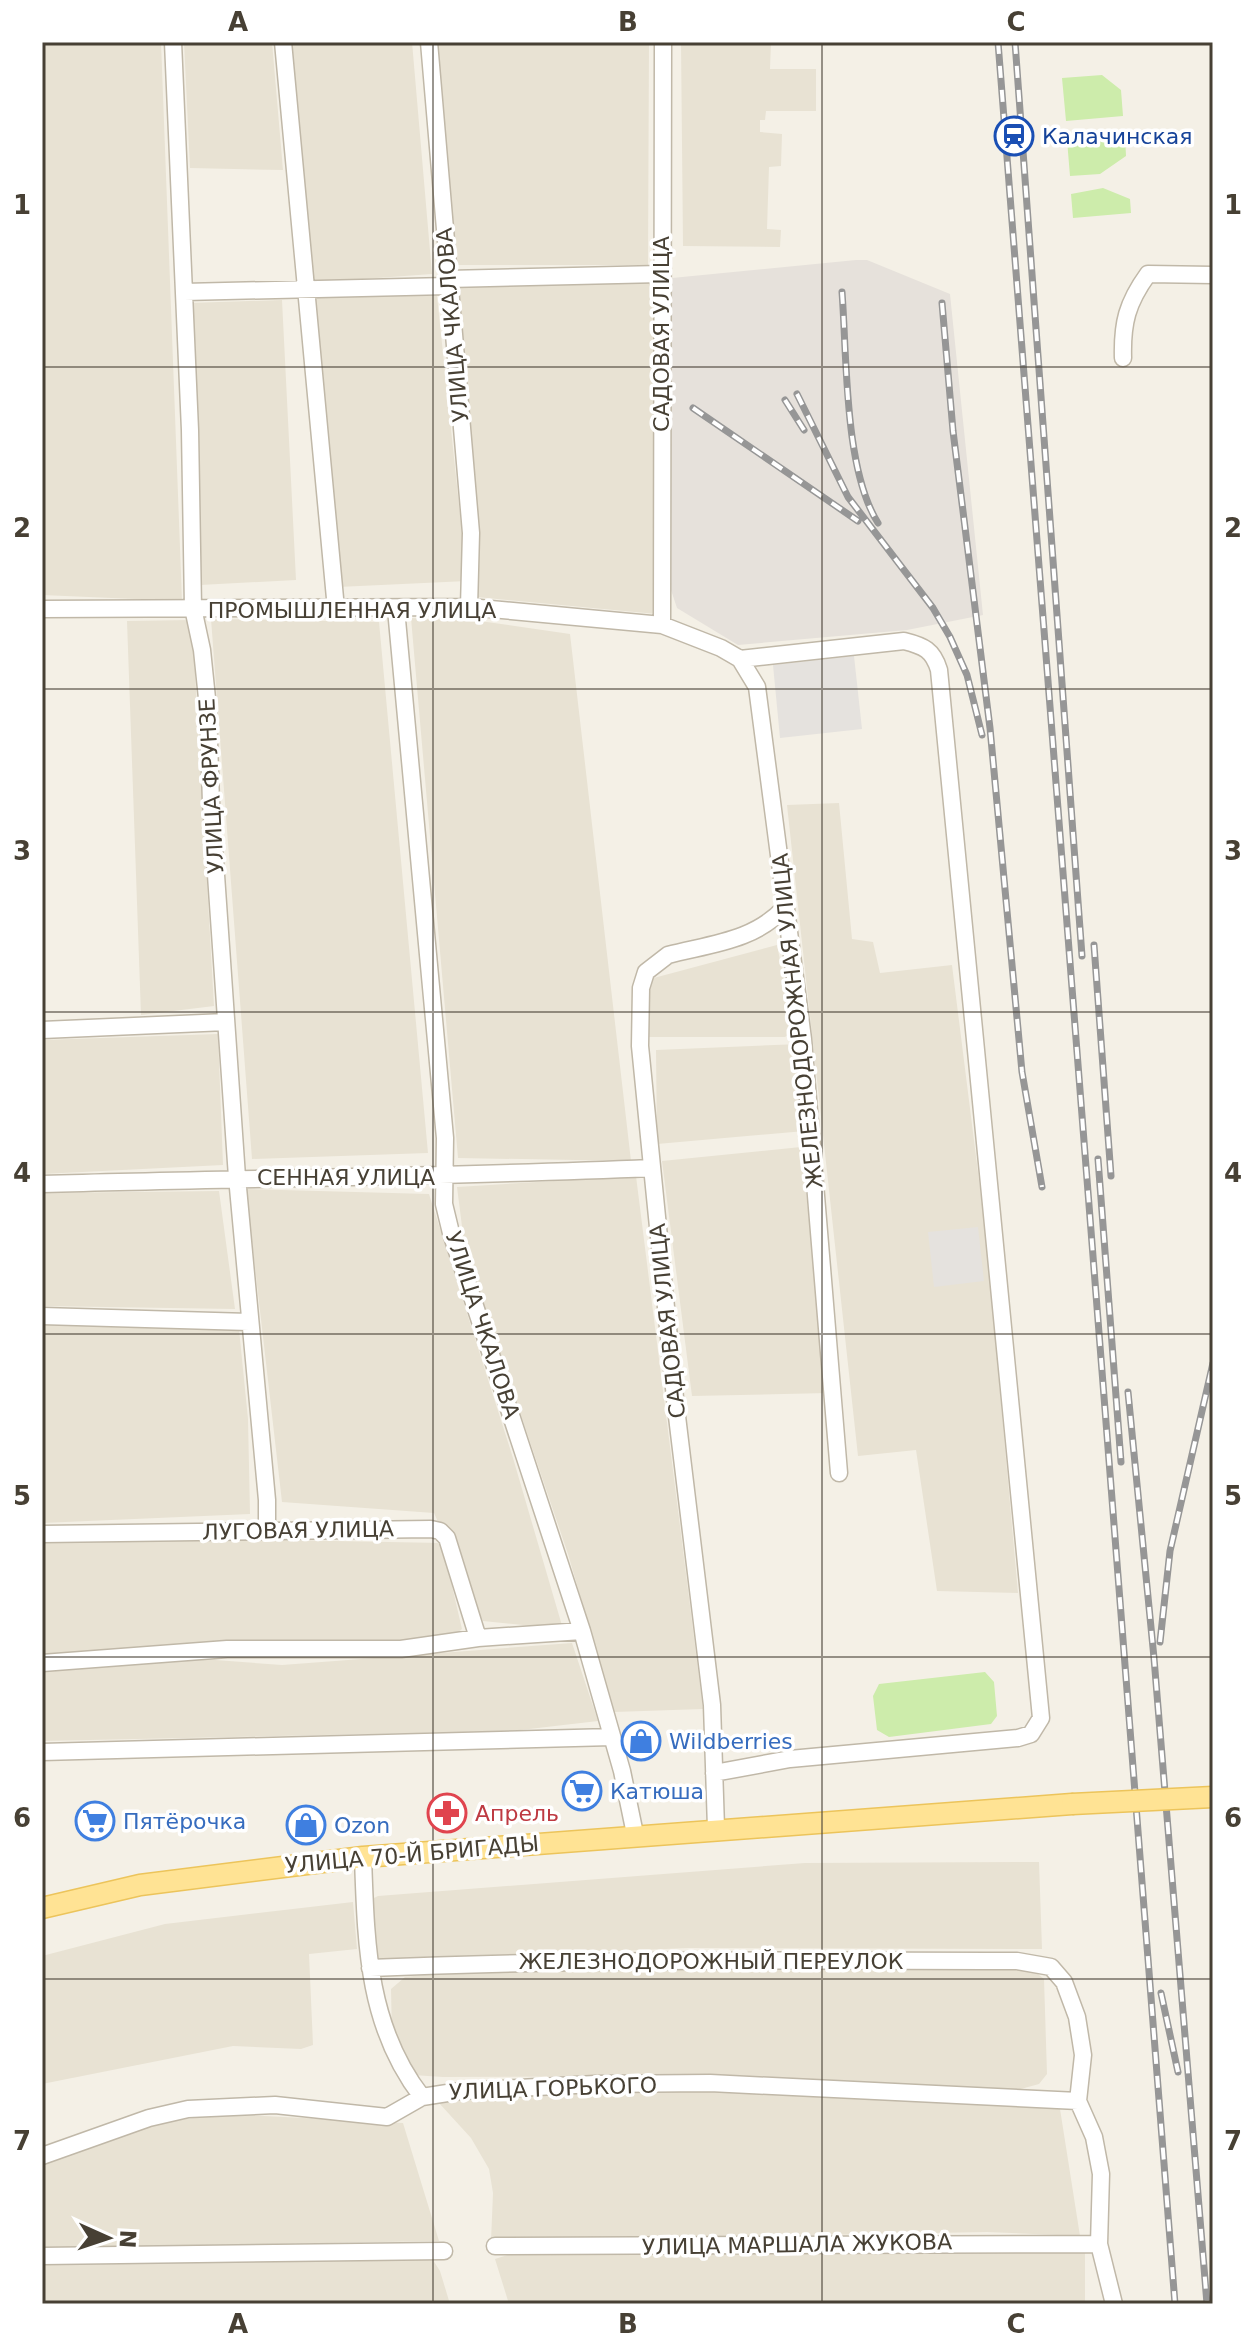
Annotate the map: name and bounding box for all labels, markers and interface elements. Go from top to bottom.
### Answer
text: A [228,7,248,37]
text: B [618,7,638,37]
text: C [1006,7,1026,37]
station icon: Калачинская [993,115,1035,157]
place label: Калачинская [1042,124,1192,149]
text: 1 [13,190,31,220]
text: 1 [1224,190,1242,220]
street label: УЛИЦА ЧКАЛОВА [432,227,473,423]
street label: САДОВАЯ УЛИЦА [649,236,674,432]
text: 2 [13,513,31,543]
text: 2 [1224,513,1242,543]
street label: ПРОМЫШЛЕННАЯ УЛИЦА [208,598,496,623]
street label: УЛИЦА ФРУНЗЕ [194,698,229,874]
text: 3 [13,836,31,866]
text: 3 [1224,836,1242,866]
street label: ЖЕЛЕЗНОДОРОЖНАЯ УЛИЦА [767,852,828,1190]
text: 4 [13,1158,31,1188]
text: 4 [1224,1158,1242,1188]
street label: СЕННАЯ УЛИЦА [257,1165,435,1190]
street label: САДОВАЯ УЛИЦА [645,1222,690,1420]
street label: УЛИЦА ЧКАЛОВА [440,1228,525,1422]
text: 5 [13,1481,31,1511]
text: 5 [1224,1481,1242,1511]
street label: ЛУГОВАЯ УЛИЦА [202,1516,394,1545]
shop icon: Wildberries [620,1720,662,1762]
place label: Wildberries [669,1729,793,1754]
supermarket icon: Катюша [561,1770,603,1812]
place label: Катюша [610,1779,704,1804]
pharmacy icon: Апрель [426,1792,468,1834]
supermarket icon: Пятёрочка [74,1800,116,1842]
place label: Апрель [475,1801,559,1826]
text: 6 [13,1803,31,1833]
text: 6 [1224,1803,1242,1833]
shop icon: Ozon [285,1804,327,1846]
place label: Пятёрочка [123,1809,246,1834]
place label: Ozon [334,1813,390,1838]
street label: УЛИЦА 70-Й БРИГАДЫ [284,1831,540,1878]
street label: ЖЕЛЕЗНОДОРОЖНЫЙ ПЕРЕУЛОК [519,1949,904,1974]
street label: УЛИЦА ГОРЬКОГО [448,2072,658,2105]
text: 7 [13,2126,31,2156]
text: 7 [1224,2126,1242,2156]
north arrow [68,2198,148,2278]
text: N [115,2229,140,2249]
street label: УЛИЦА МАРШАЛА ЖУКОВА [642,2229,952,2260]
text: A [228,2309,248,2339]
text: B [618,2309,638,2339]
text: C [1006,2309,1026,2339]

